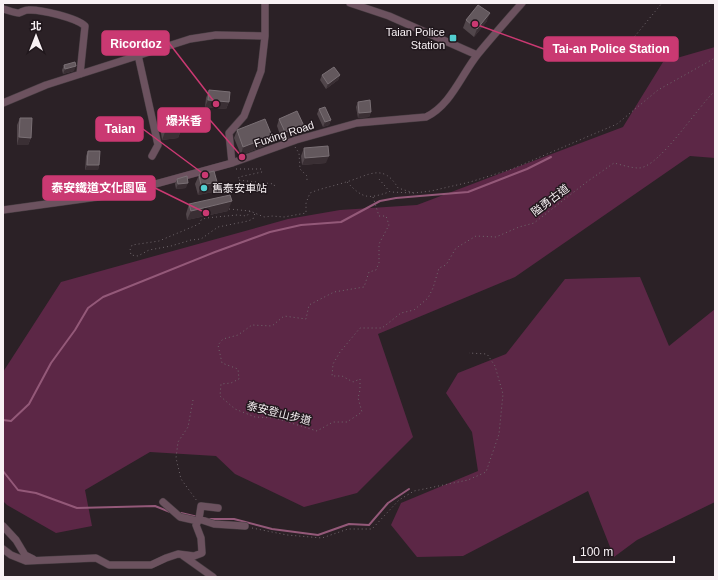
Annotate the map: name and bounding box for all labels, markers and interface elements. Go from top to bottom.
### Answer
north arrow [16,16,56,56]
text: 北 [31,20,42,32]
place label: Taian Police Station [386,26,445,51]
callout: Ricordoz [102,31,169,55]
marker: Taian Police Station [448,33,458,43]
text: Ricordoz [110,37,162,51]
callout: Tai-an Police Station [544,37,678,61]
text: Tai-an Police Station [552,42,670,56]
callout: 爆米香 [158,108,210,132]
text: 爆米香 [166,114,202,128]
callout: Taian [96,117,143,141]
street label: Fuxing Road [252,119,316,149]
text: Taian [105,122,135,136]
callout: 泰安鐵道文化園區 [43,176,155,200]
text: 泰安鐵道文化園區 [51,181,147,195]
place label: 舊泰安車站 [212,182,267,194]
street label: 隘勇古道 [529,182,571,218]
marker: 舊泰安車站 [199,183,209,193]
street label: 泰安登山步道 [246,399,312,427]
scale bar [574,538,674,564]
text: 100 m [580,545,613,559]

